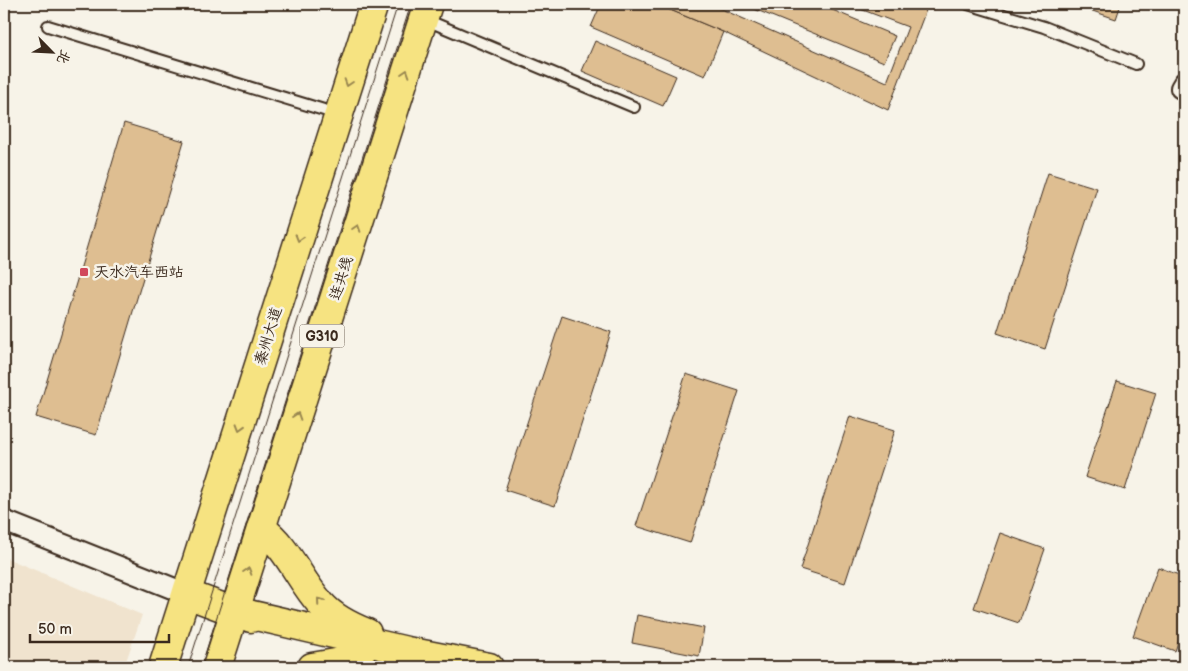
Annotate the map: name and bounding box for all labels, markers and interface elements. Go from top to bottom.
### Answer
north arrow [28,28,78,78]
text: 北 [53,47,74,67]
one-way arrow [400,69,410,77]
one-way arrow [344,79,354,87]
one-way arrow [351,224,361,232]
one-way arrow [295,234,305,242]
street label: 连共线 [325,254,357,302]
place label: 天水汽车西站 [94,263,184,282]
marker: 天水汽车西站 [78,266,90,278]
street label: 秦州大道 [251,305,286,368]
road number: G310 [300,324,344,348]
one-way arrow [291,412,301,421]
one-way arrow [235,422,245,430]
one-way arrow [242,567,252,575]
one-way arrow [316,598,325,607]
scale bar [30,611,169,643]
text: 50 m [38,620,72,639]

